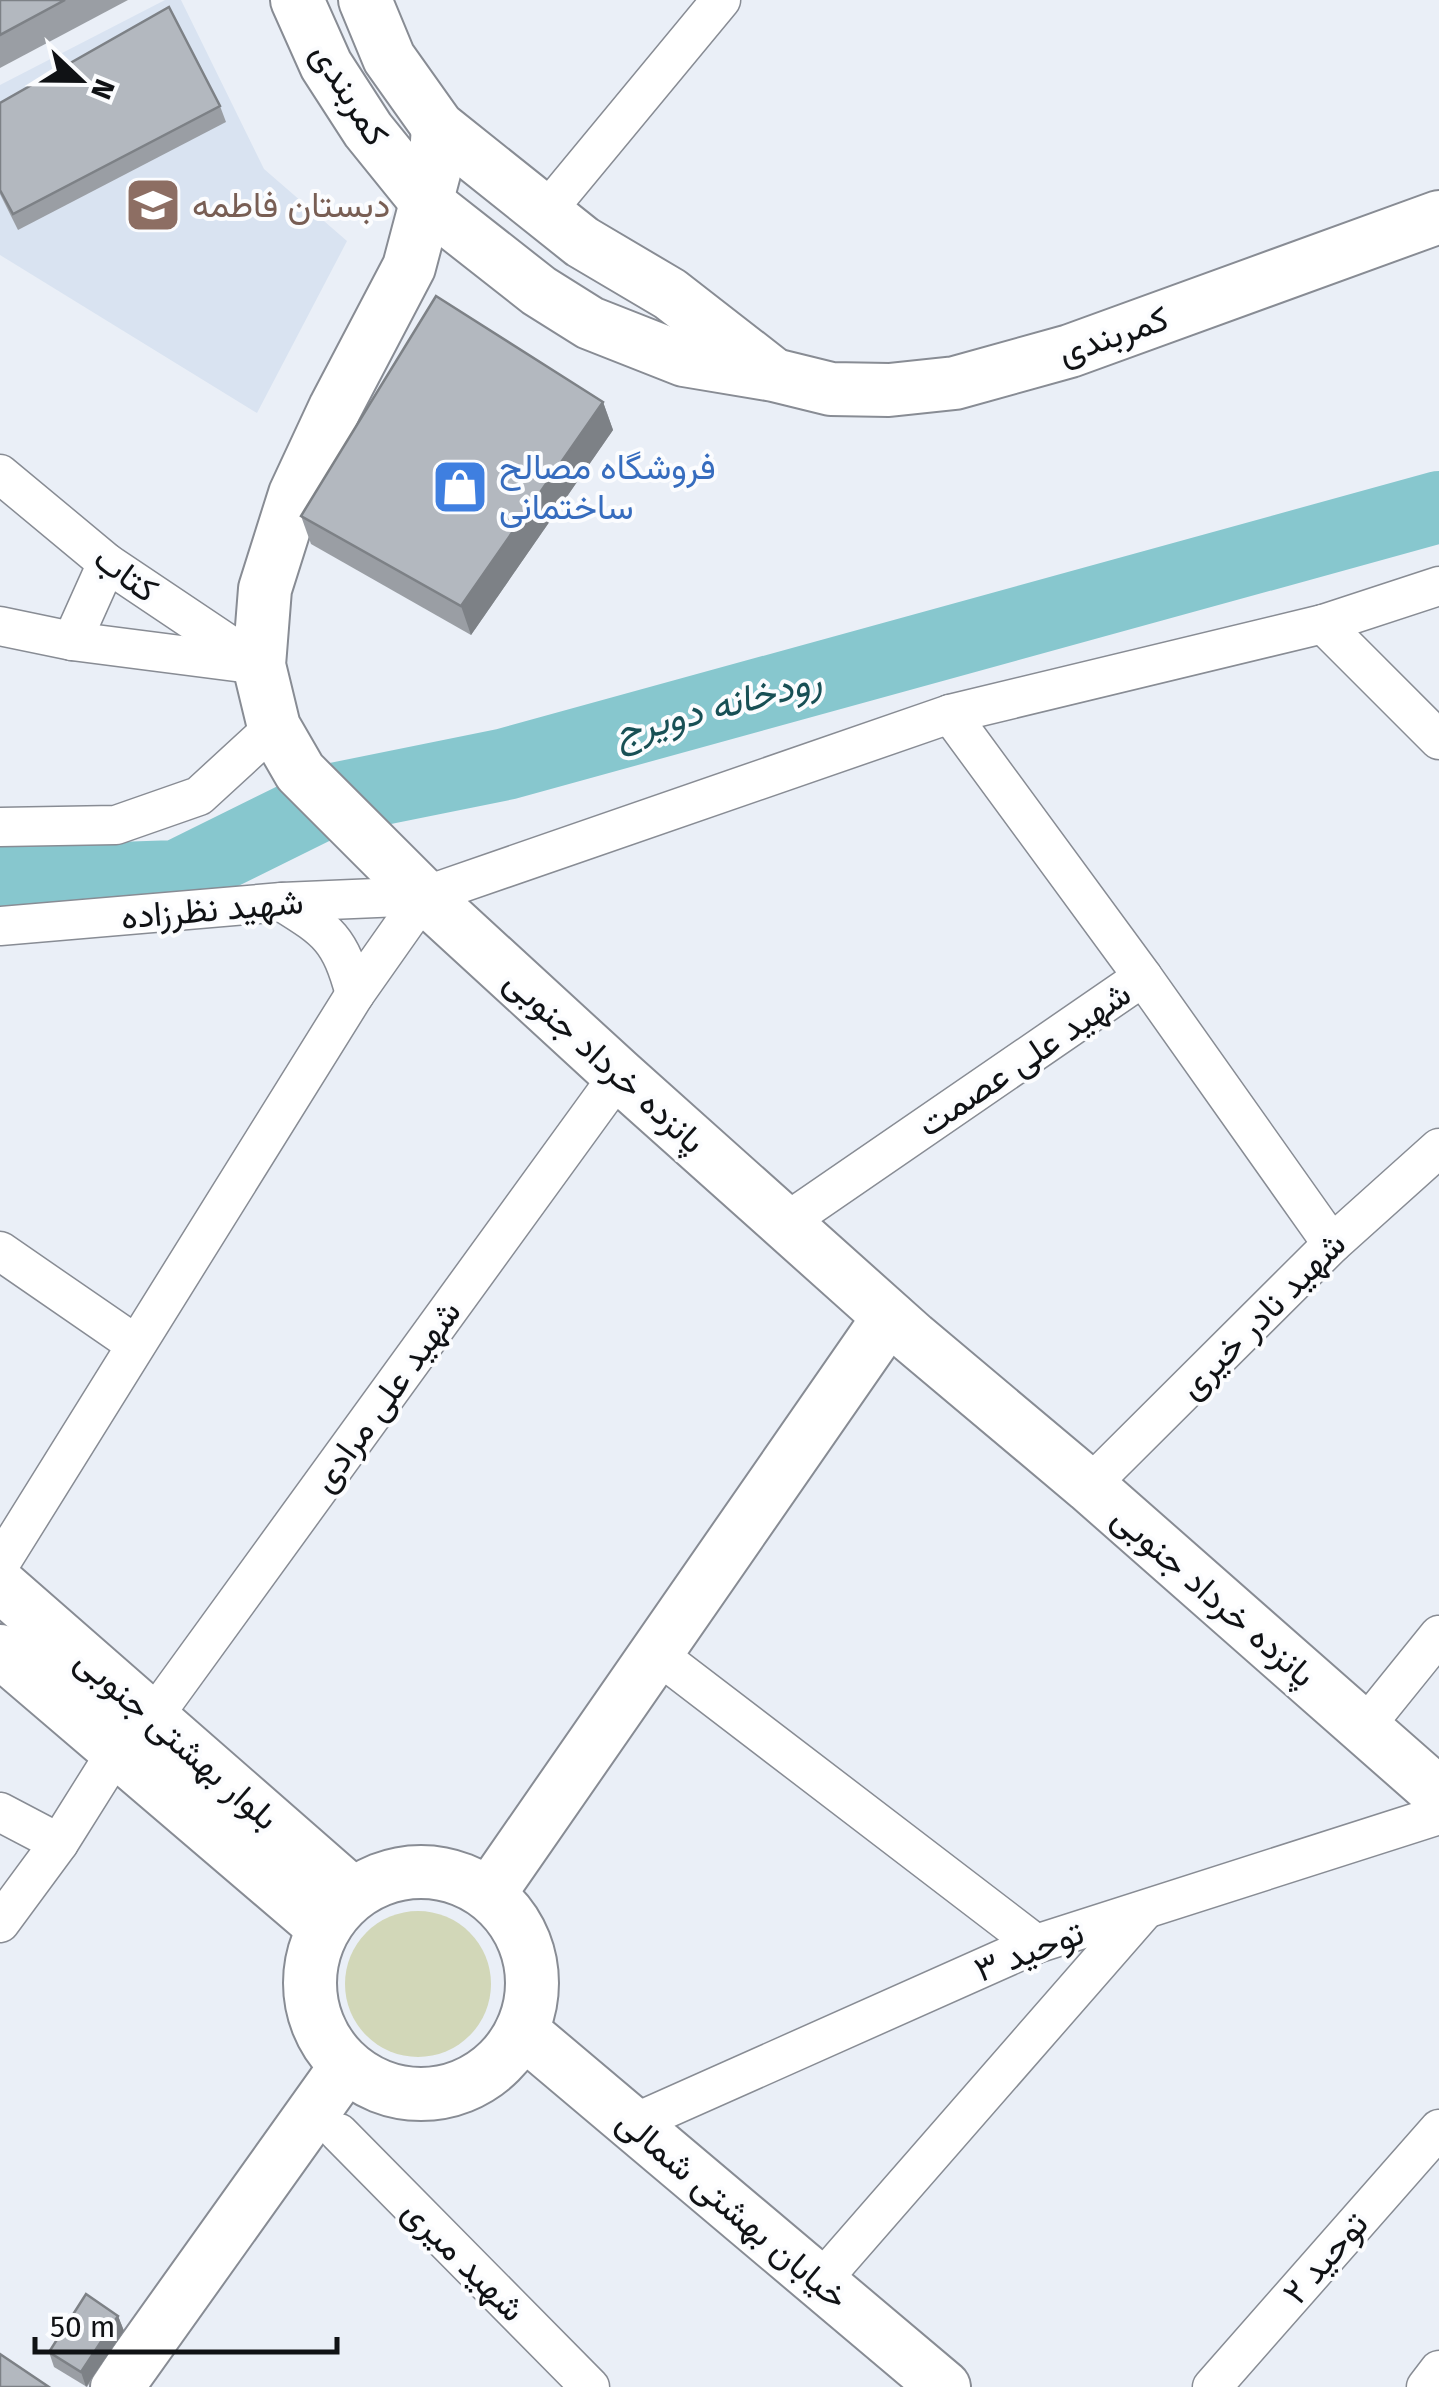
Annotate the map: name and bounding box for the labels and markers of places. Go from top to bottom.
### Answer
school or university icon: دبستان فاطمه [123,175,183,235]
place label: دبستان فاطمه [192,184,390,226]
place label: فروشگاه مصالح ساختمانی [499,446,716,528]
shop icon: فروشگاه مصالح ساختمانی [430,457,490,517]

